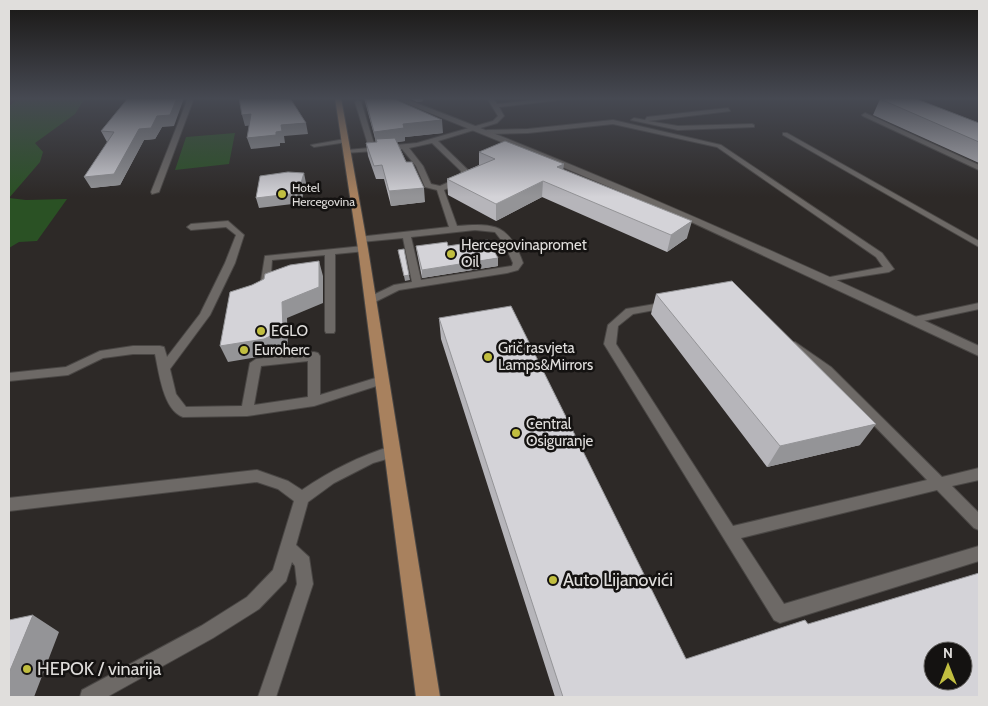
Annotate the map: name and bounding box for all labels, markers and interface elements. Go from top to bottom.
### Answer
place label: Hotel Hercegovina [292,180,355,209]
marker: Hotel Hercegovina [276,188,288,200]
place label: Hercegovinapromet Oil [461,236,587,271]
marker: Hercegovinapromet Oil [445,248,457,260]
place label: EGLO [271,322,308,340]
marker: EGLO [255,325,267,337]
place label: Grič rasvjeta Lamps&Mirrors [498,339,593,374]
place label: Euroherc [254,341,310,359]
marker: Euroherc [238,344,250,356]
marker: Grič rasvjeta Lamps&Mirrors [482,351,494,363]
place label: Central Osiguranje [526,415,594,450]
marker: Central Osiguranje [510,427,522,439]
place label: Auto Lijanovići [563,569,673,591]
marker: Auto Lijanovići [547,574,559,586]
north arrow [923,641,973,691]
text: N [943,644,953,662]
place label: HEPOK / vinarija [37,658,162,680]
marker: HEPOK / vinarija [21,663,33,675]

